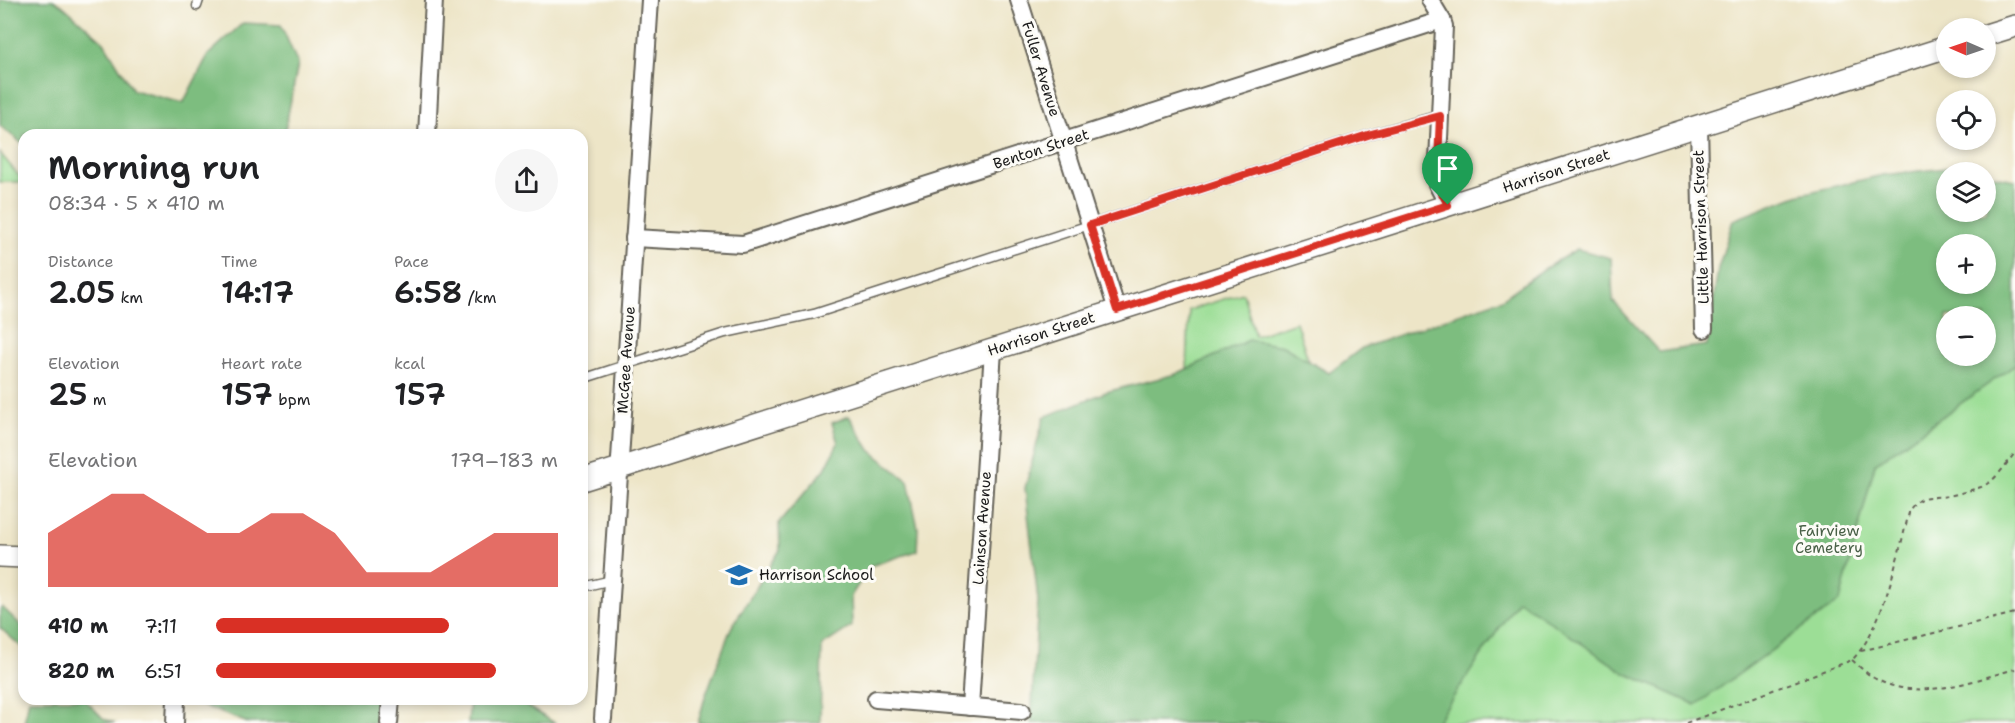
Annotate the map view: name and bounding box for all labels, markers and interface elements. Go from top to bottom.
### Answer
north arrow [1936,18,1996,78]
map controls [1936,18,1996,366]
street label: Fuller Avenue [1017,19,1065,119]
button: locate [1936,90,1996,150]
street label: Benton Street [991,124,1091,174]
pin [1422,143,1473,205]
street label: Harrison Street [1500,144,1612,198]
text: Morning run [48,145,260,190]
button: share [495,149,558,212]
street label: Little Harrison Street [1688,150,1714,304]
icon: arrive [1431,152,1464,185]
button: layers [1936,162,1996,222]
text: 08:34 · 5 × 410 m [48,190,225,216]
button: + [1936,234,1996,294]
text: Distance [48,251,114,272]
text: Time [221,251,258,272]
text: Pace [394,251,429,272]
text: 2.05 [48,272,115,313]
text: 14:17 [221,272,294,313]
text: 6:58 [394,272,463,313]
text: km [115,287,143,308]
text: /km [463,287,497,308]
street label: McGee Avenue [612,306,640,414]
button: − [1936,306,1996,366]
street label: Harrison Street [985,307,1097,361]
text: Elevation [48,353,120,374]
text: Heart rate [221,353,303,374]
text: kcal [394,353,425,374]
text: 25 [48,374,87,415]
text: 157 [221,374,273,415]
text: 157 [394,374,446,415]
text: m [87,389,107,410]
text: bpm [273,389,311,410]
text: Elevation [48,447,138,473]
text: 179–183 m [450,447,558,473]
street label: Lainson Avenue [968,471,996,585]
park label: Fairview Cemetery [1795,521,1863,558]
school or university icon: Harrison School [724,560,754,590]
place label: Harrison School [759,565,874,585]
text: 410 m [48,613,108,639]
text: 7:11 [144,613,177,639]
text: 820 m [48,658,114,684]
text: 6:51 [144,658,182,684]

